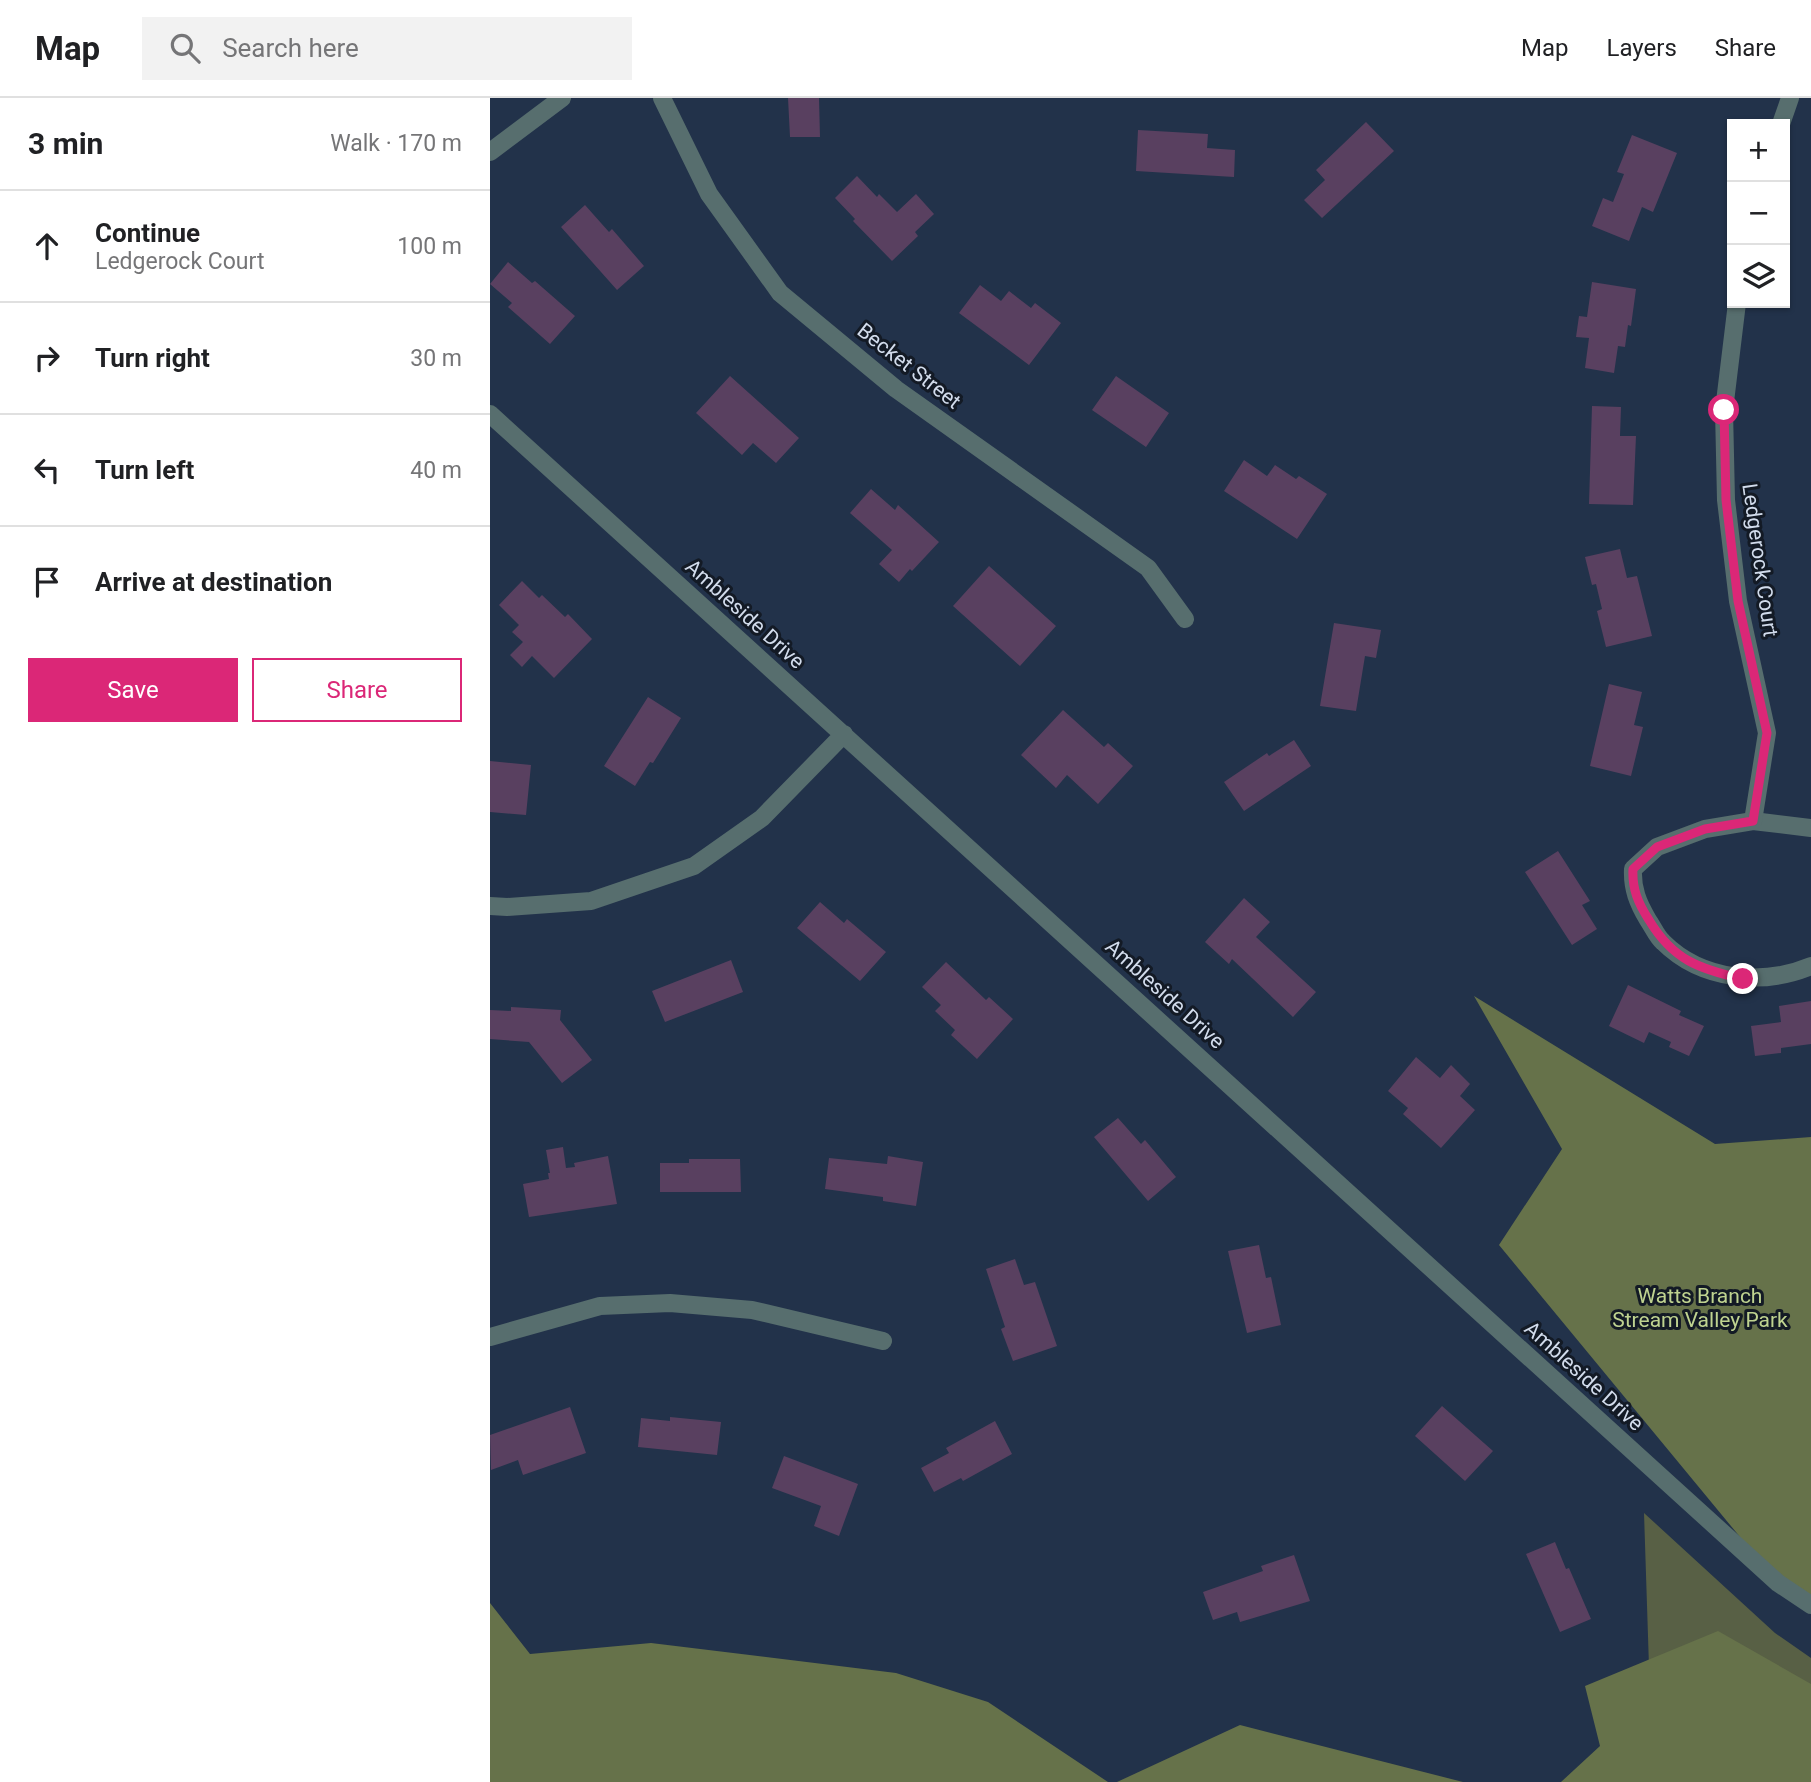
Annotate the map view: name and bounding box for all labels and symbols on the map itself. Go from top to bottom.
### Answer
street label: Becket Street [853,318,965,414]
route start [1708,394,1739,425]
street label: Ledgerock Court [1737,482,1783,638]
street label: Ambleside Drive [681,554,809,674]
street label: Ambleside Drive [1101,934,1229,1054]
route end [1727,963,1758,994]
park label: Watts Branch Stream Valley Park [1612,1284,1788,1332]
street label: Ambleside Drive [1520,1316,1648,1436]

